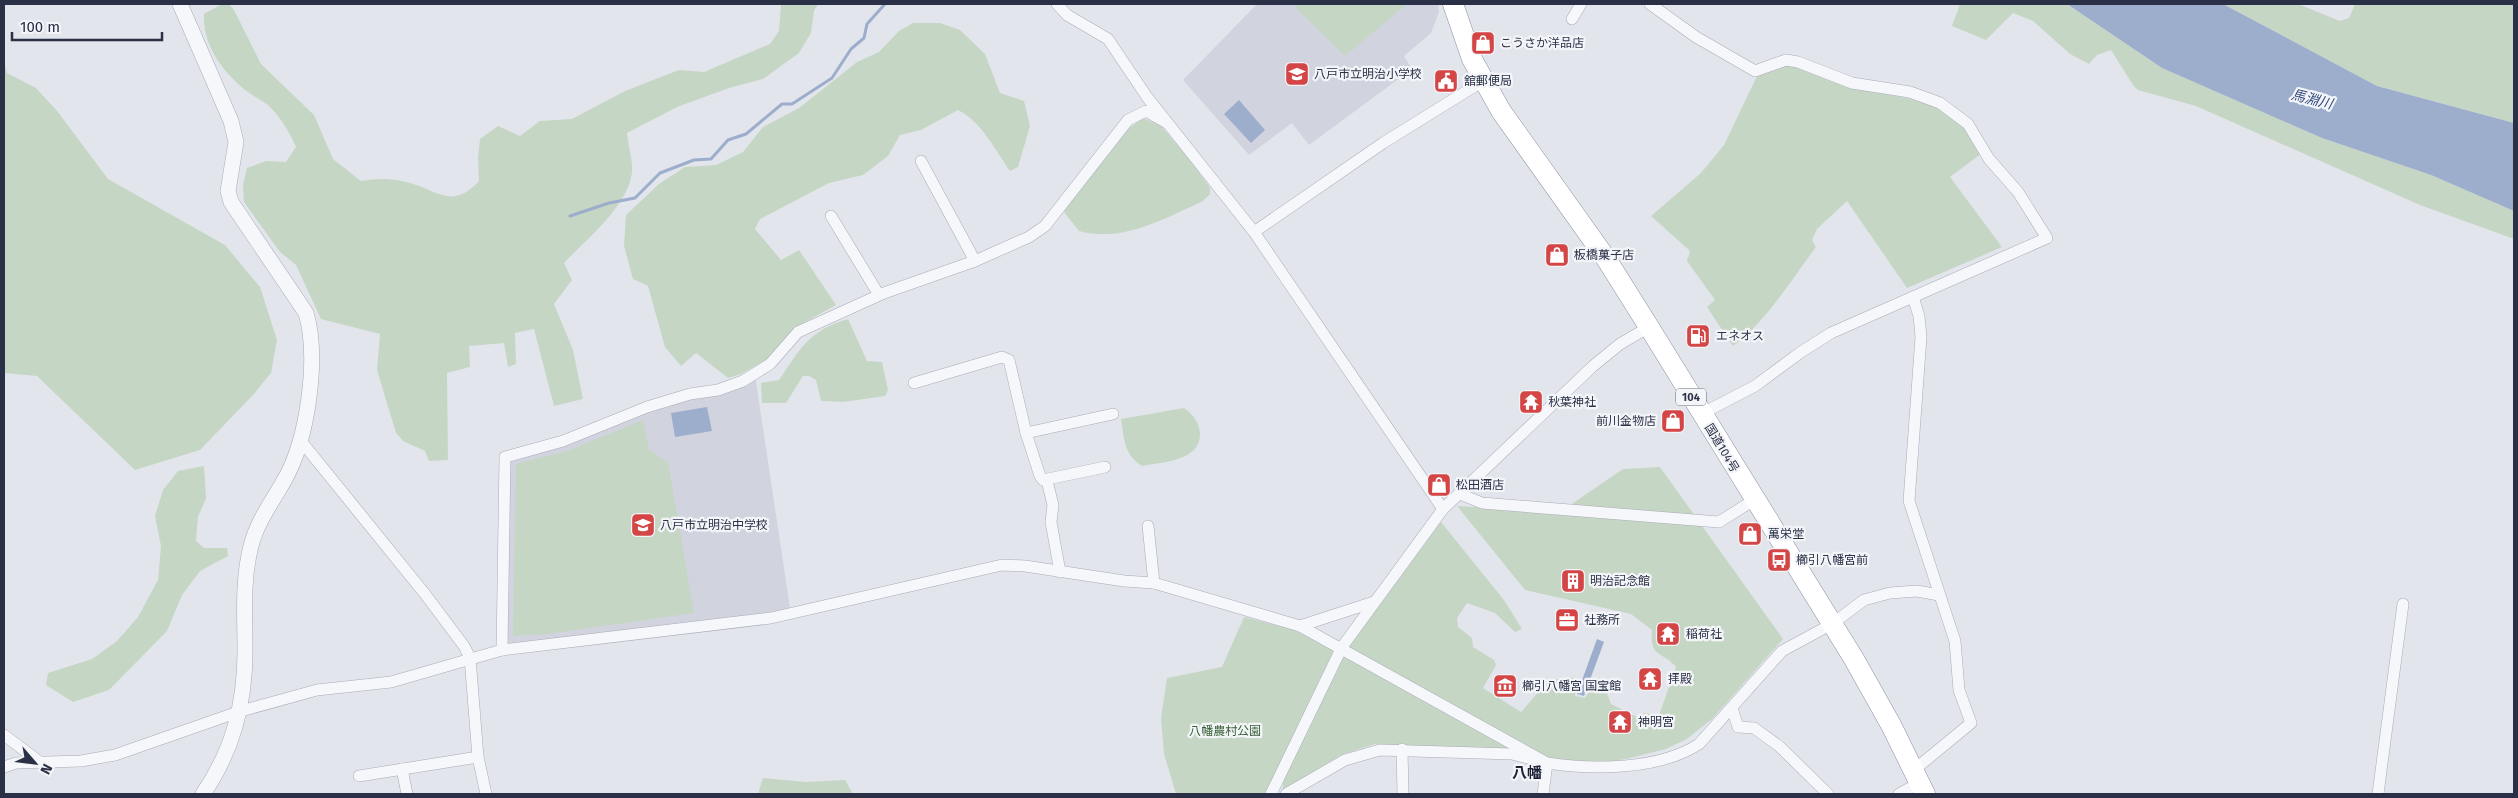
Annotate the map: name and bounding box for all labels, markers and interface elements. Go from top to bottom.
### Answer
scale bar [12,10,162,42]
text: 100 m [20,18,60,36]
shop icon: こうさか洋品店 [1470,30,1496,56]
place label: こうさか洋品店 [1500,36,1584,50]
school or university icon: 八戸市立明治小学校 [1284,61,1310,87]
place label: 八戸市立明治小学校 [1314,67,1422,81]
public building icon: 舘郵便局 [1433,68,1459,94]
place label: 舘郵便局 [1464,74,1512,88]
water label: 馬淵川 [2289,86,2336,113]
shop icon: 板橋菓子店 [1544,242,1570,268]
place label: 板橋菓子店 [1574,248,1634,262]
fuel station icon: エネオス [1685,323,1711,349]
place label: エネオス [1716,329,1764,343]
road number: 104 [1676,388,1706,406]
temple icon: 秋葉神社 [1518,389,1544,415]
place label: 秋葉神社 [1548,395,1596,409]
shop icon: 前川金物店 [1660,408,1686,434]
place label: 前川金物店 [1596,414,1656,428]
street label: 国道104号 [1702,421,1742,475]
shop icon: 松田酒店 [1426,472,1452,498]
place label: 松田酒店 [1456,478,1504,492]
school or university icon: 八戸市立明治中学校 [630,512,656,538]
place label: 八戸市立明治中学校 [660,518,768,532]
shop icon: 萬栄堂 [1737,521,1763,547]
place label: 萬栄堂 [1768,527,1804,541]
bus stop icon: 櫛引八幡宮前 [1766,547,1792,573]
place label: 櫛引八幡宮前 [1796,553,1868,567]
building icon: 明治記念館 [1560,568,1586,594]
place label: 明治記念館 [1590,574,1650,588]
office icon: 社務所 [1554,607,1580,633]
place label: 社務所 [1584,613,1620,627]
temple icon: 稲荷社 [1655,621,1681,647]
place label: 稲荷社 [1686,627,1722,641]
temple icon: 拝殿 [1637,666,1663,692]
place label: 拝殿 [1668,672,1692,686]
museum icon: 櫛引八幡宮 国宝館 [1492,673,1518,699]
place label: 櫛引八幡宮 国宝館 [1522,679,1621,693]
temple icon: 神明宮 [1607,709,1633,735]
place label: 神明宮 [1638,715,1674,729]
park label: 八幡農村公園 [1189,724,1261,738]
north arrow [10,738,60,788]
text: N [36,761,56,777]
district label: 八幡 [1512,764,1542,782]

